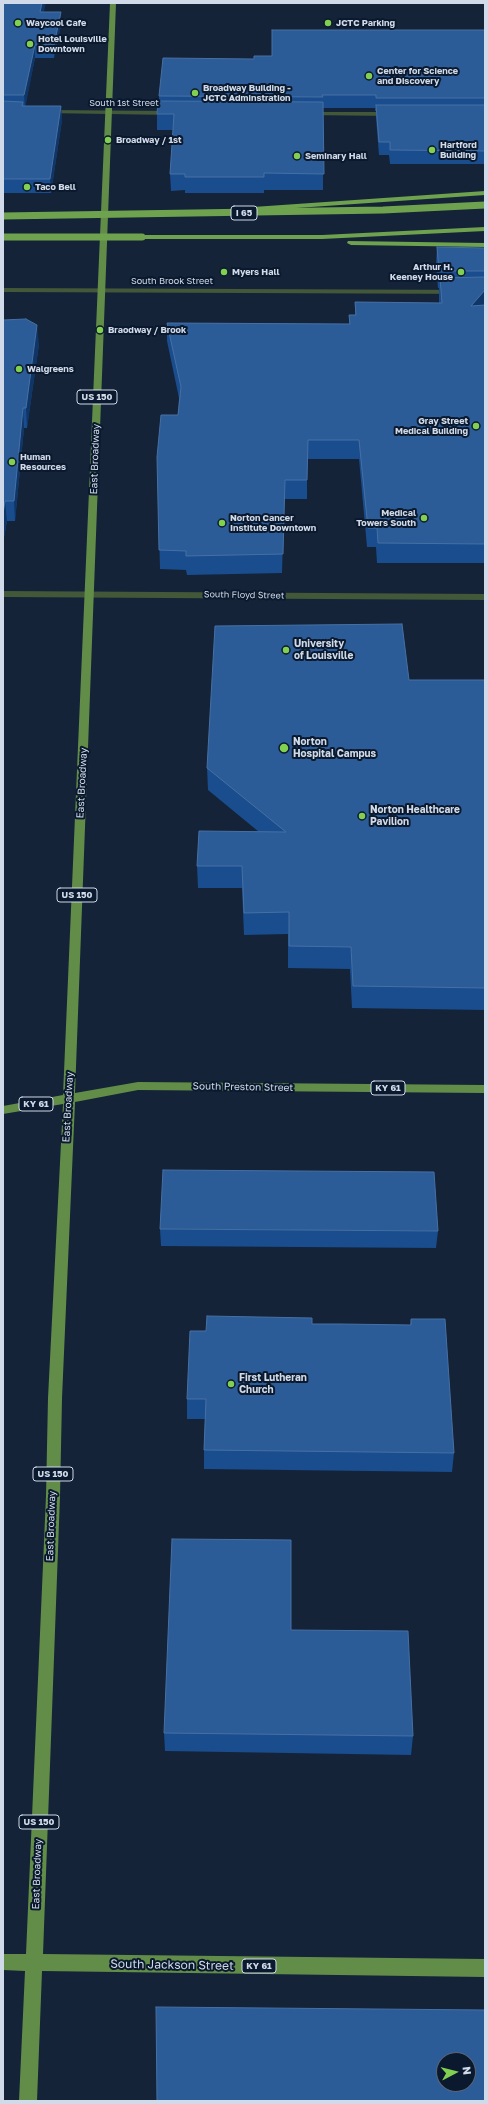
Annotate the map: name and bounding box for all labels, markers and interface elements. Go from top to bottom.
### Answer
marker: Waycool Cafe [13,18,23,28]
place label: Waycool Cafe [26,18,86,28]
marker: JCTC Parking [323,18,333,28]
place label: JCTC Parking [336,18,395,28]
place label: Hotel Louisville Downtown [38,34,107,55]
marker: Hotel Louisville Downtown [25,39,35,49]
place label: Center for Science and Discovery [377,66,458,87]
marker: Center for Science and Discovery [364,71,374,81]
place label: Broadway Building - JCTC Adminstration [203,83,291,104]
marker: Broadway Building - JCTC Adminstration [190,88,200,98]
street label: South 1st Street [89,98,159,108]
marker: Broadway / 1st [103,135,113,145]
place label: Broadway / 1st [116,135,182,145]
place label: Hartford Building [440,140,477,161]
marker: Hartford Building [427,145,437,155]
marker: Seminary Hall [292,151,302,161]
place label: Seminary Hall [305,151,367,161]
marker: Taco Bell [22,182,32,192]
place label: Taco Bell [35,182,76,192]
road number: I 65 [231,206,257,220]
place label: Arthur H. Keeney House [390,262,453,283]
marker: Myers Hall [219,267,229,277]
place label: Myers Hall [232,267,279,277]
marker: Arthur H. Keeney House [456,267,466,277]
street label: South Brook Street [131,276,213,286]
marker: Braodway / Brook [95,325,105,335]
place label: Braodway / Brook [108,325,186,335]
marker: Walgreens [14,364,24,374]
place label: Walgreens [27,364,74,374]
road number: US 150 [77,390,117,404]
place label: Gray Street Medical Building [395,416,468,437]
marker: Gray Street Medical Building [471,421,481,431]
street label: East Broadway [88,423,102,495]
place label: Human Resources [20,452,66,473]
marker: Human Resources [7,457,17,467]
place label: Medical Towers South [356,508,416,529]
place label: Norton Cancer Institute Downtown [230,513,316,534]
marker: Medical Towers South [419,513,429,523]
marker: Norton Cancer Institute Downtown [217,518,227,528]
street label: South Floyd Street [204,589,284,601]
place label: University of Louisville [294,638,353,662]
marker: University of Louisville [281,645,291,655]
place label: Norton Hospital Campus [293,736,376,760]
marker: Norton Hospital Campus [278,742,290,754]
street label: East Broadway [74,747,90,819]
place label: Norton Healthcare Pavilion [370,804,460,828]
marker: Norton Healthcare Pavilion [357,811,367,821]
road number: US 150 [57,888,97,902]
street label: East Broadway [60,1071,76,1143]
street label: South Preston Street [193,1080,293,1094]
road number: KY 61 [371,1081,405,1095]
road number: KY 61 [19,1097,53,1111]
place label: First Lutheran Church [239,1372,307,1396]
marker: First Lutheran Church [226,1379,236,1389]
road number: US 150 [33,1467,73,1481]
street label: East Broadway [44,1490,58,1562]
road number: US 150 [19,1815,59,1829]
street label: East Broadway [30,1838,44,1910]
street label: South Jackson Street [110,1957,234,1973]
road number: KY 61 [242,1959,276,1973]
north arrow [436,2052,476,2092]
text: N [460,2066,474,2076]

